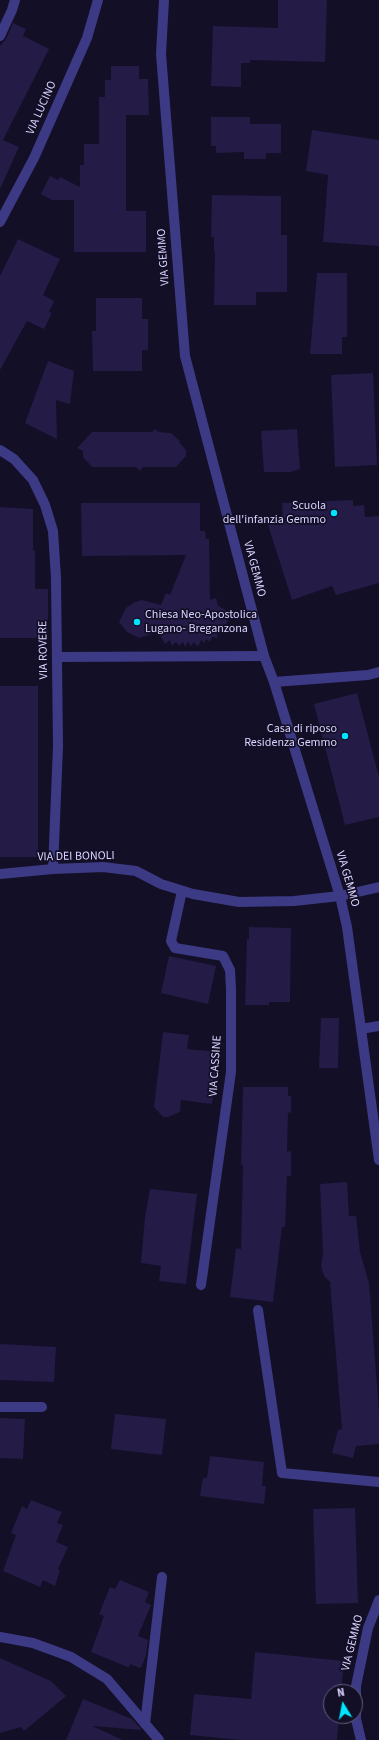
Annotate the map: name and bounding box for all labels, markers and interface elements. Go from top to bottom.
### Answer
street label: VIA LUCINO [24,79,60,137]
street label: VIA GEMMO [155,228,173,286]
place label: Scuola dell'infanzia Gemmo [223,499,326,527]
marker: Scuola dell'infanzia Gemmo [329,508,339,518]
street label: VIA GEMMO [240,539,268,599]
place label: Chiesa Neo-Apostolica Lugano- Breganzona [145,608,257,636]
marker: Chiesa Neo-Apostolica Lugano- Breganzona [132,617,142,627]
street label: VIA ROVERE [36,621,52,679]
place label: Casa di riposo Residenza Gemmo [244,722,337,750]
marker: Casa di riposo Residenza Gemmo [340,731,350,741]
street label: VIA DEI BONOLI [37,849,115,865]
street label: VIA GEMMO [332,849,362,909]
street label: VIA CASSINE [207,1035,225,1097]
street label: VIA GEMMO [339,1613,367,1673]
north arrow [323,1684,363,1724]
text: N [336,1685,346,1701]

